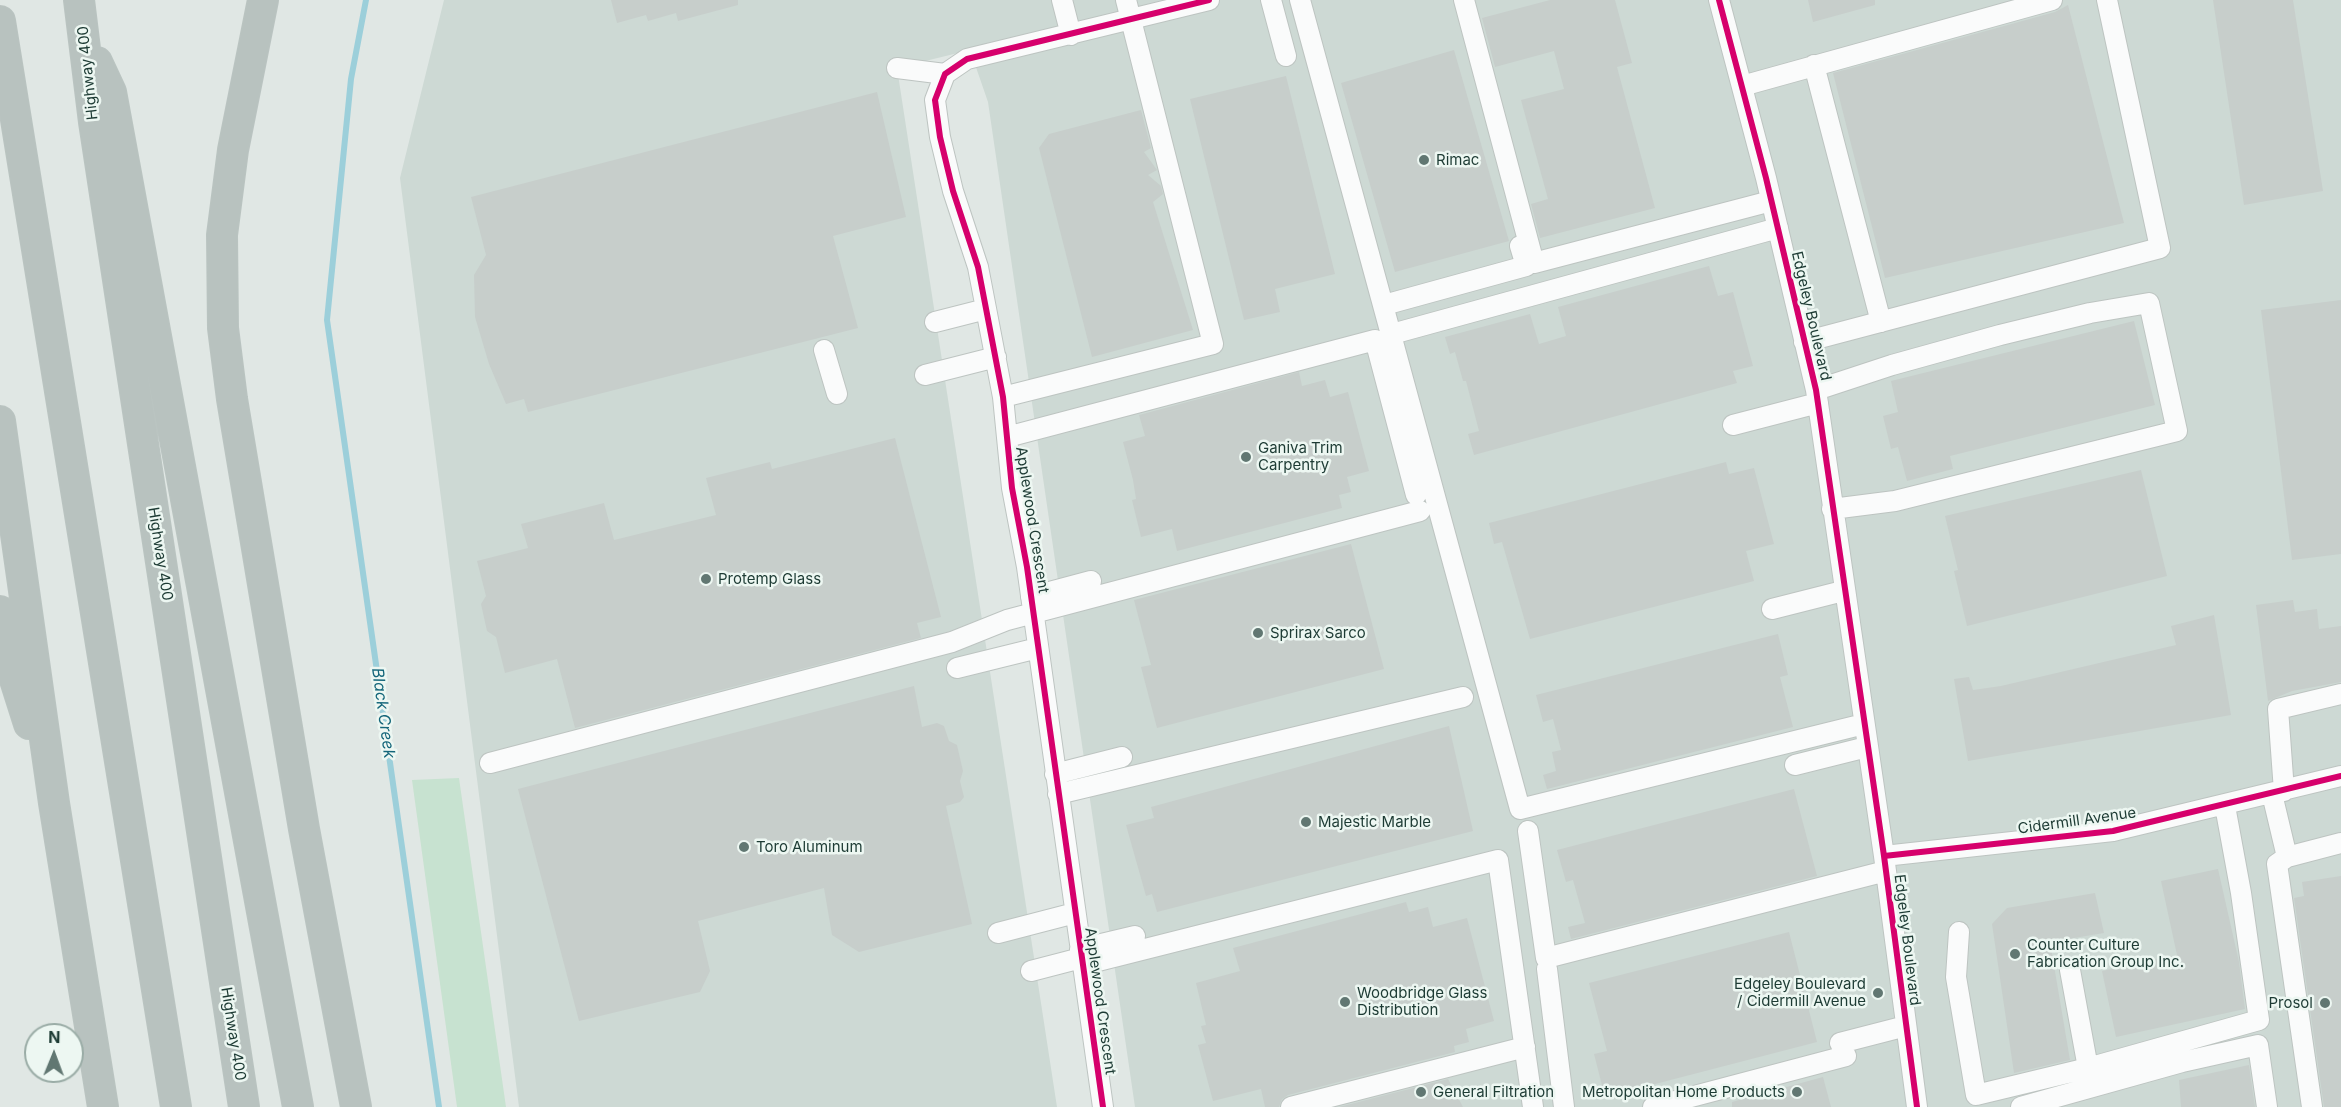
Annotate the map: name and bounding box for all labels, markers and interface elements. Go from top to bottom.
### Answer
street label: Highway 400 [74,25,102,121]
place label: Rimac [1436,151,1479,169]
marker: Rimac [1417,153,1431,167]
street label: Edgeley Boulevard [1787,250,1835,382]
place label: Ganiva Trim Carpentry [1258,439,1343,474]
street label: Applewood Crescent [1012,445,1052,595]
marker: Ganiva Trim Carpentry [1239,450,1253,464]
street label: Highway 400 [144,506,176,602]
place label: Protemp Glass [718,570,821,588]
marker: Protemp Glass [699,572,713,586]
place label: Sprirax Sarco [1270,624,1366,642]
marker: Sprirax Sarco [1251,626,1265,640]
water label: Black Creek [367,666,399,760]
street label: Cidermill Avenue [2017,804,2137,838]
place label: Majestic Marble [1318,813,1431,831]
marker: Majestic Marble [1299,815,1313,829]
place label: Toro Aluminum [756,838,863,856]
marker: Toro Aluminum [737,840,751,854]
street label: Edgeley Boulevard [1890,873,1924,1007]
street label: Applewood Crescent [1081,926,1119,1076]
place label: Counter Culture Fabrication Group Inc. [2027,936,2184,971]
marker: Counter Culture Fabrication Group Inc. [2008,947,2022,961]
place label: Edgeley Boulevard / Cidermill Avenue [1734,975,1866,1010]
place label: Woodbridge Glass Distribution [1357,984,1487,1019]
street label: Highway 400 [217,986,249,1082]
marker: Edgeley Boulevard / Cidermill Avenue [1871,986,1885,1000]
place label: Prosol [2268,994,2313,1012]
marker: Woodbridge Glass Distribution [1338,995,1352,1009]
marker: Prosol [2318,996,2332,1010]
north arrow [24,1023,84,1083]
text: N [48,1027,61,1047]
place label: General Filtration [1433,1083,1554,1101]
place label: Metropolitan Home Products [1582,1083,1785,1101]
marker: General Filtration [1414,1085,1428,1099]
marker: Metropolitan Home Products [1790,1085,1804,1099]

